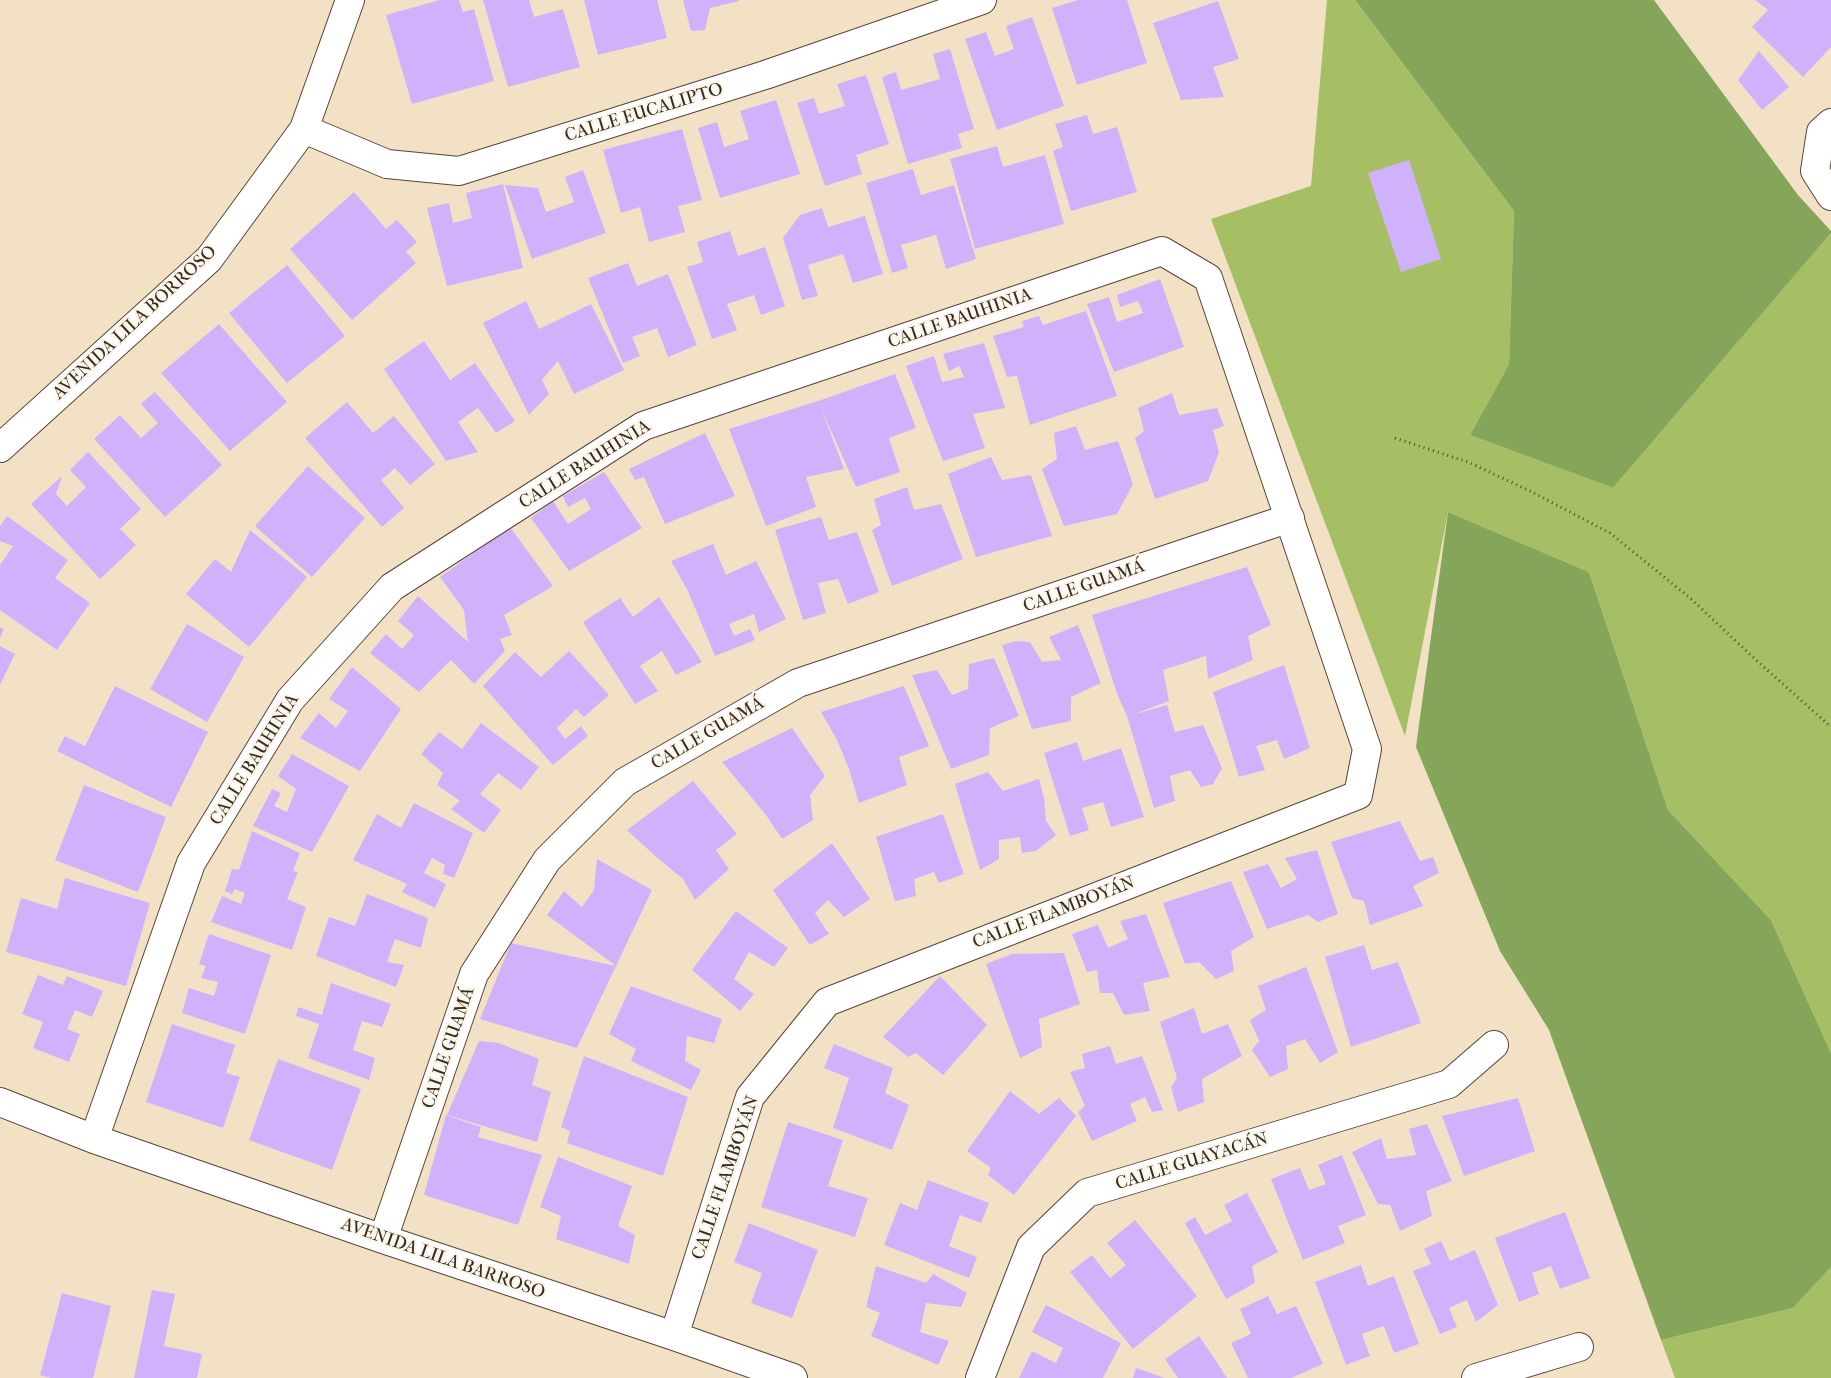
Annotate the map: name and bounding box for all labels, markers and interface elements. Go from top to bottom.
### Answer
street label: CALLE EUCALIPTO [562,79,726,147]
street label: AVENIDA LILA BORROSO [48,241,222,405]
street label: CALLE BAUHINIA [885,284,1035,354]
street label: CALLE BAUHINIA [515,416,655,514]
street label: CALLE GUAMÁ [1021,556,1147,618]
street label: CALLE BAUHINIA [206,690,304,830]
street label: CALLE GUAMÁ [648,693,768,775]
street label: CALLE FLAMBOYÁN [970,872,1138,954]
street label: CALLE GUAMÁ [418,985,480,1111]
street label: CALLE FLAMBOYÁN [688,1093,764,1263]
street label: CALLE GUAYACÁN [1113,1128,1271,1196]
street label: AVENIDA LILA BARROSO [338,1214,548,1304]

